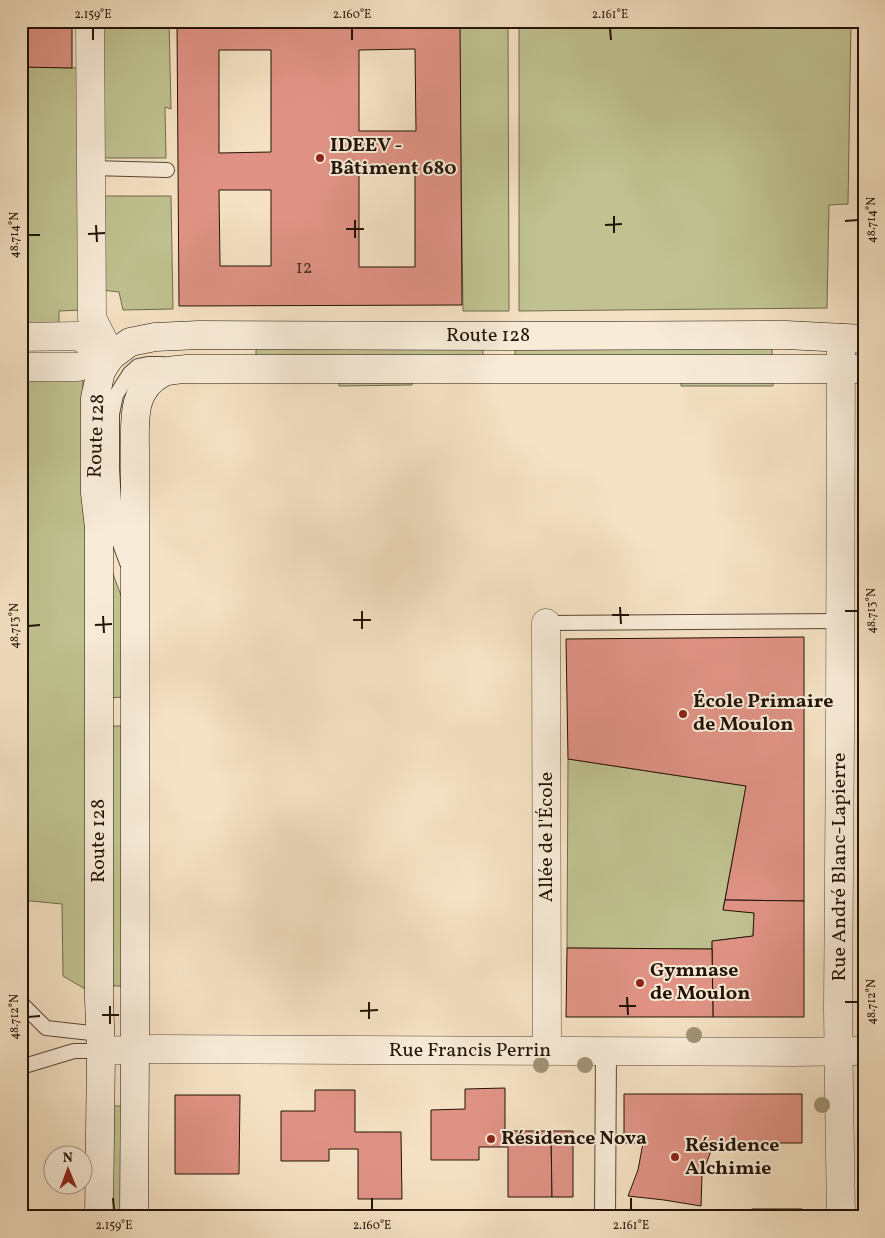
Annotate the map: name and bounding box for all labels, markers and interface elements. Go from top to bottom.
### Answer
text: 2.159°E [74,7,112,23]
text: 2.160°E [333,7,371,23]
text: 2.161°E [592,7,628,23]
place label: IDEEV - Bâtiment 680 [330,132,457,183]
marker: IDEEV - Bâtiment 680 [314,152,326,164]
text: 48.714°N [864,197,880,243]
text: 48.714°N [7,212,23,258]
house number: 12 [296,256,312,281]
street label: Route 128 [446,322,530,350]
street label: Route 128 [82,393,112,479]
text: 48.713°N [864,588,880,634]
text: 48.713°N [7,603,23,649]
place label: École Primaire de Moulon [693,688,834,739]
marker: École Primaire de Moulon [677,708,689,720]
street label: Rue André Blanc-Lapierre [826,752,854,982]
street label: Allée de l'École [533,772,561,902]
street label: Route 128 [85,799,113,883]
place label: Gymnase de Moulon [650,957,750,1008]
marker: Gymnase de Moulon [634,977,646,989]
text: 48.712°N [864,979,880,1025]
text: 48.712°N [7,994,23,1040]
street label: Rue Francis Perrin [389,1037,551,1065]
place label: Résidence Nova [501,1125,647,1153]
place label: Résidence Alchimie [685,1132,779,1183]
marker: Résidence Nova [485,1133,497,1145]
north arrow [42,1146,92,1196]
text: N [63,1149,73,1168]
marker: Résidence Alchimie [669,1151,681,1163]
text: 2.159°E [95,1218,133,1234]
text: 2.160°E [353,1218,391,1234]
text: 2.161°E [613,1218,649,1234]

